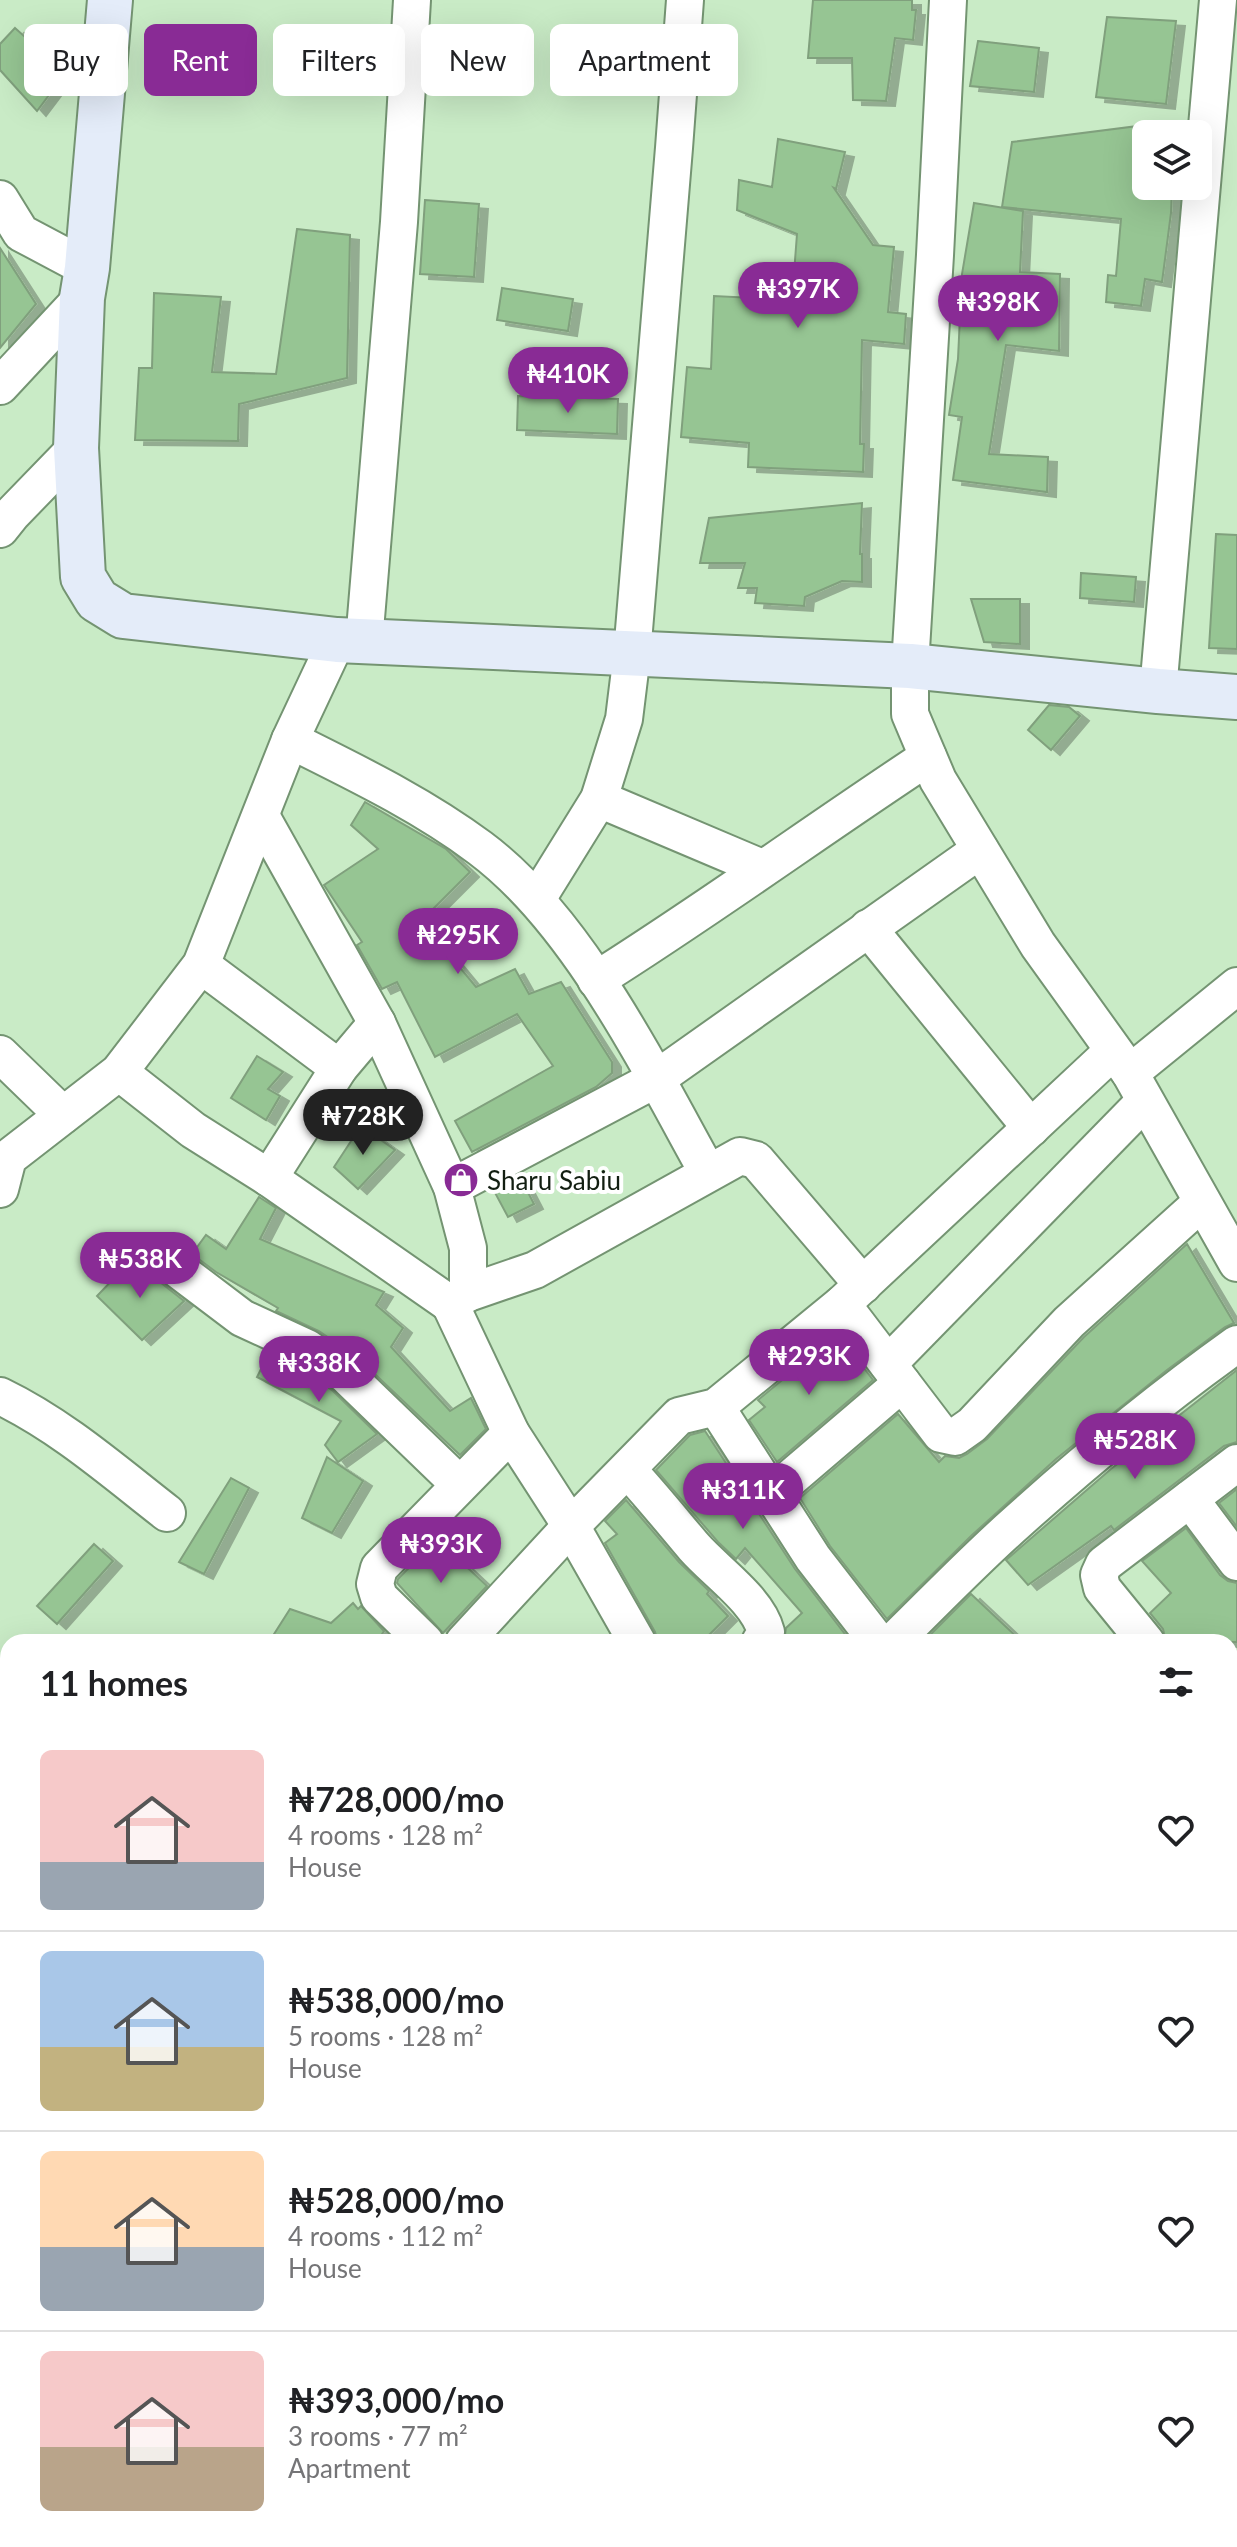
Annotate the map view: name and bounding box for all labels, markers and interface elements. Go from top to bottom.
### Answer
chip: Buy [24,24,128,96]
chip: Rent [144,24,257,96]
chip: Filters [273,24,405,96]
chip: New [421,24,534,96]
chip: Apartment [550,24,738,96]
map controls [1132,120,1212,200]
button: layers [1132,120,1212,200]
pin: ₦397K [742,262,854,330]
text: ₦397K [756,272,840,304]
pin: ₦398K [942,275,1054,343]
text: ₦398K [956,285,1040,317]
pin: ₦410K [512,347,624,415]
text: ₦410K [526,357,610,389]
pin: ₦295K [402,908,514,976]
text: ₦295K [416,918,500,950]
pin: ₦728K [307,1089,419,1157]
text: ₦728K [321,1099,405,1131]
shop icon: Sharu Sabiu [442,1161,480,1199]
place label: Sharu Sabiu [487,1164,621,1196]
pin: ₦538K [84,1232,196,1300]
text: ₦538K [98,1242,182,1274]
pin: ₦293K [753,1329,865,1397]
pin: ₦338K [263,1336,375,1404]
text: ₦293K [767,1339,851,1371]
text: ₦338K [277,1346,361,1378]
pin: ₦528K [1079,1413,1191,1481]
text: ₦528K [1093,1423,1177,1455]
pin: ₦311K [687,1463,799,1531]
text: ₦311K [701,1473,785,1505]
pin: ₦393K [385,1517,497,1585]
text: ₦393K [399,1527,483,1559]
icon: filters [1154,1660,1198,1704]
text: 11 homes [40,1662,188,1703]
text: ₦728,000/mo [288,1778,504,1819]
icon: home [104,1782,200,1878]
icon: heart [1154,1808,1198,1852]
text: 4 rooms · 128 m² [288,1819,483,1851]
text: House [288,1851,362,1883]
text: ₦538,000/mo [288,1979,504,2020]
icon: home [104,1983,200,2079]
icon: heart [1154,2009,1198,2053]
text: 5 rooms · 128 m² [288,2020,483,2052]
text: House [288,2052,362,2084]
text: ₦528,000/mo [288,2179,504,2220]
icon: home [104,2183,200,2279]
icon: heart [1154,2209,1198,2253]
text: 4 rooms · 112 m² [288,2220,483,2252]
text: House [288,2252,362,2284]
text: ₦393,000/mo [288,2379,504,2420]
icon: home [104,2383,200,2479]
icon: heart [1154,2409,1198,2453]
text: 3 rooms · 77 m² [288,2420,468,2452]
text: Apartment [288,2452,411,2484]

